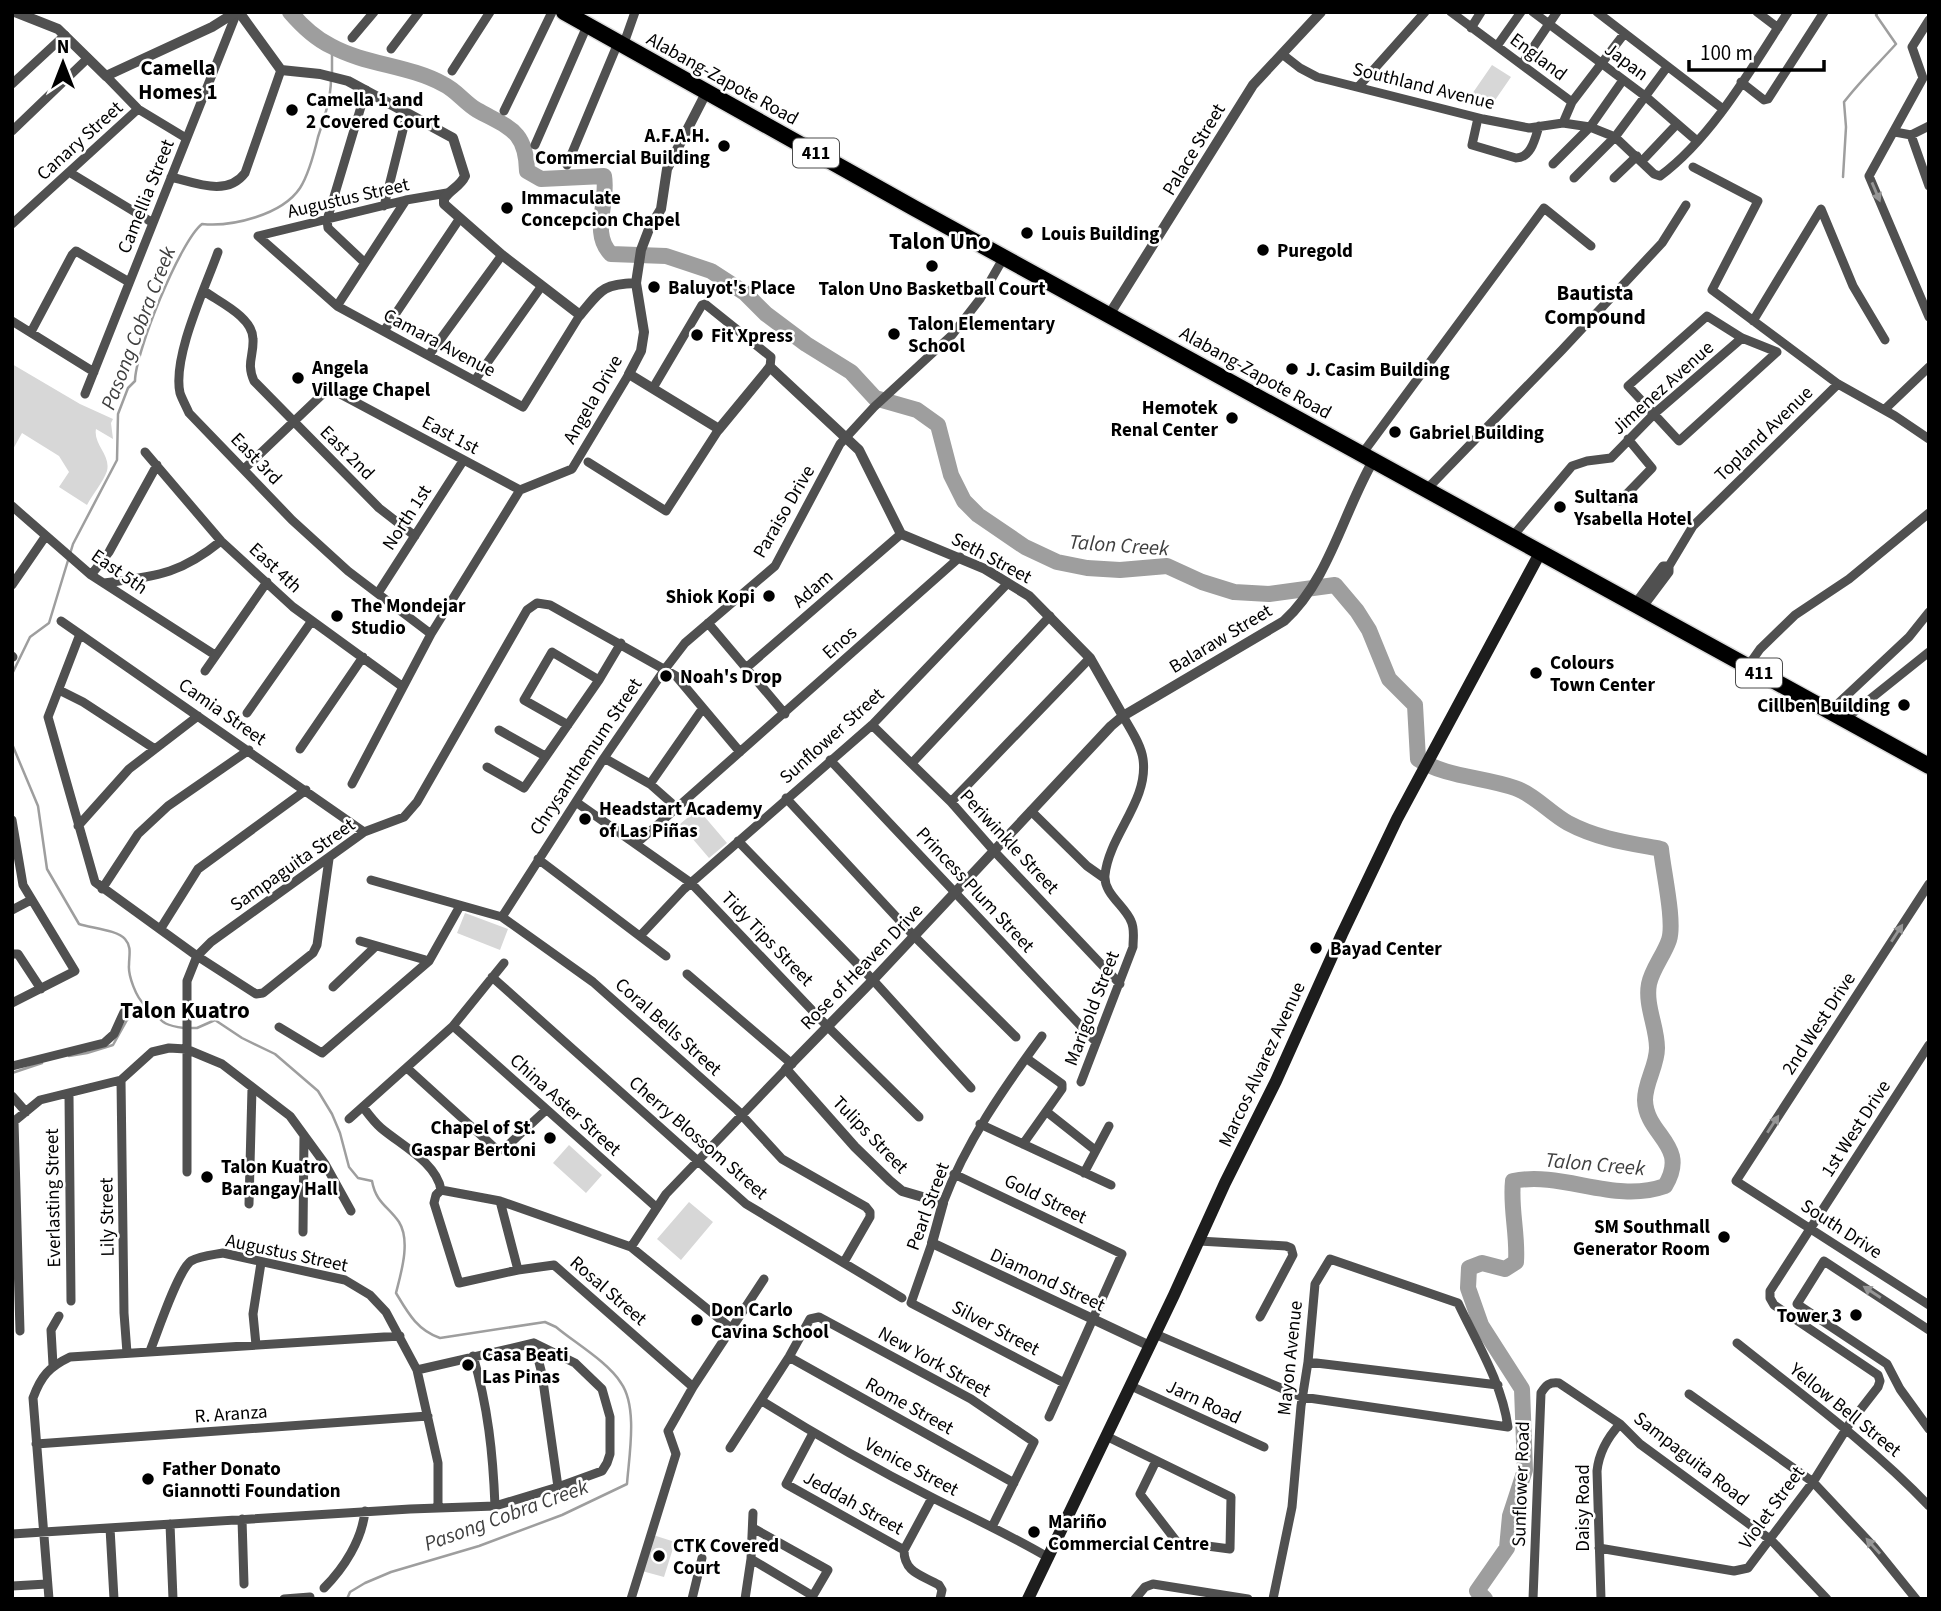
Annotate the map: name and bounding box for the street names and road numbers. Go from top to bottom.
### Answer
street label: Alabang-Zapote Road [641,26,803,132]
street label: England [1504,27,1572,88]
street label: Japan [1598,37,1654,88]
street label: Southland Avenue [1350,56,1497,117]
street label: Canary Street [31,95,129,187]
street label: Palace Street [1156,98,1233,201]
street label: Camellia Street [111,135,182,258]
road number: 411 [793,138,839,168]
street label: Augustus Street [285,171,412,226]
street label: Camara Avenue [378,302,500,384]
street label: Alabang-Zapote Road [1174,320,1336,426]
street label: Jimenez Avenue [1606,335,1720,441]
street label: Angela Drive [557,350,630,449]
street label: Topland Avenue [1709,380,1819,488]
street label: East 1st [417,409,484,462]
street label: East 2nd [313,420,380,487]
street label: East 3rd [224,427,288,491]
street label: Paraiso Drive [747,460,822,563]
street label: North 1st [376,479,439,556]
street label: Seth Street [946,526,1037,591]
street label: East 4th [243,537,307,600]
street label: East 5th [85,543,153,602]
street label: Adam [787,564,839,614]
street label: Balaraw Street [1164,598,1278,681]
street label: Enos [817,620,863,666]
road number: 411 [1736,658,1782,688]
street label: Camia Street [173,672,272,753]
street label: Chrysanthemum Street [523,672,649,841]
street label: Sunflower Street [774,681,891,790]
street label: Periwinkle Street [953,784,1065,901]
street label: Sampaguita Street [225,812,361,918]
street label: Princess Plum Street [909,821,1041,959]
street label: Tidy Tips Street [715,885,820,993]
street label: Rose of Heaven Drive [795,898,930,1036]
street label: Marigold Street [1058,947,1127,1070]
street label: 2nd West Drive [1776,967,1863,1080]
street label: Coral Bells Street [609,972,728,1083]
street label: Marcos Alvarez Avenue [1212,978,1313,1152]
street label: China Aster Street [503,1048,627,1163]
street label: Cherry Blossom Street [623,1070,774,1207]
street label: 1st West Drive [1815,1075,1898,1183]
street label: Tulips Street [826,1090,914,1180]
street label: Everlasting Street [39,1128,68,1268]
street label: Pearl Street [900,1158,957,1254]
street label: Gold Street [1000,1168,1092,1231]
street label: Lily Street [93,1177,122,1257]
street label: South Drive [1795,1193,1887,1266]
street label: Augustus Street [223,1227,351,1280]
street label: Diamond Street [985,1242,1110,1319]
street label: Rosal Street [563,1250,653,1333]
street label: Silver Street [947,1294,1044,1363]
street label: Mayon Avenue [1271,1299,1310,1417]
street label: New York Street [873,1320,996,1405]
street label: Yellow Bell Street [1783,1356,1907,1464]
street label: Rome Street [860,1371,959,1442]
street label: Jarn Road [1161,1373,1245,1432]
street label: R. Aranza [194,1398,268,1431]
street label: Sampaguita Road [1628,1405,1755,1513]
street label: Sunflower Road [1506,1421,1537,1547]
street label: Venice Street [859,1431,964,1504]
street label: Violet Street [1733,1460,1812,1555]
street label: Daisy Road [1570,1464,1597,1552]
street label: Jeddah Street [798,1465,909,1542]

